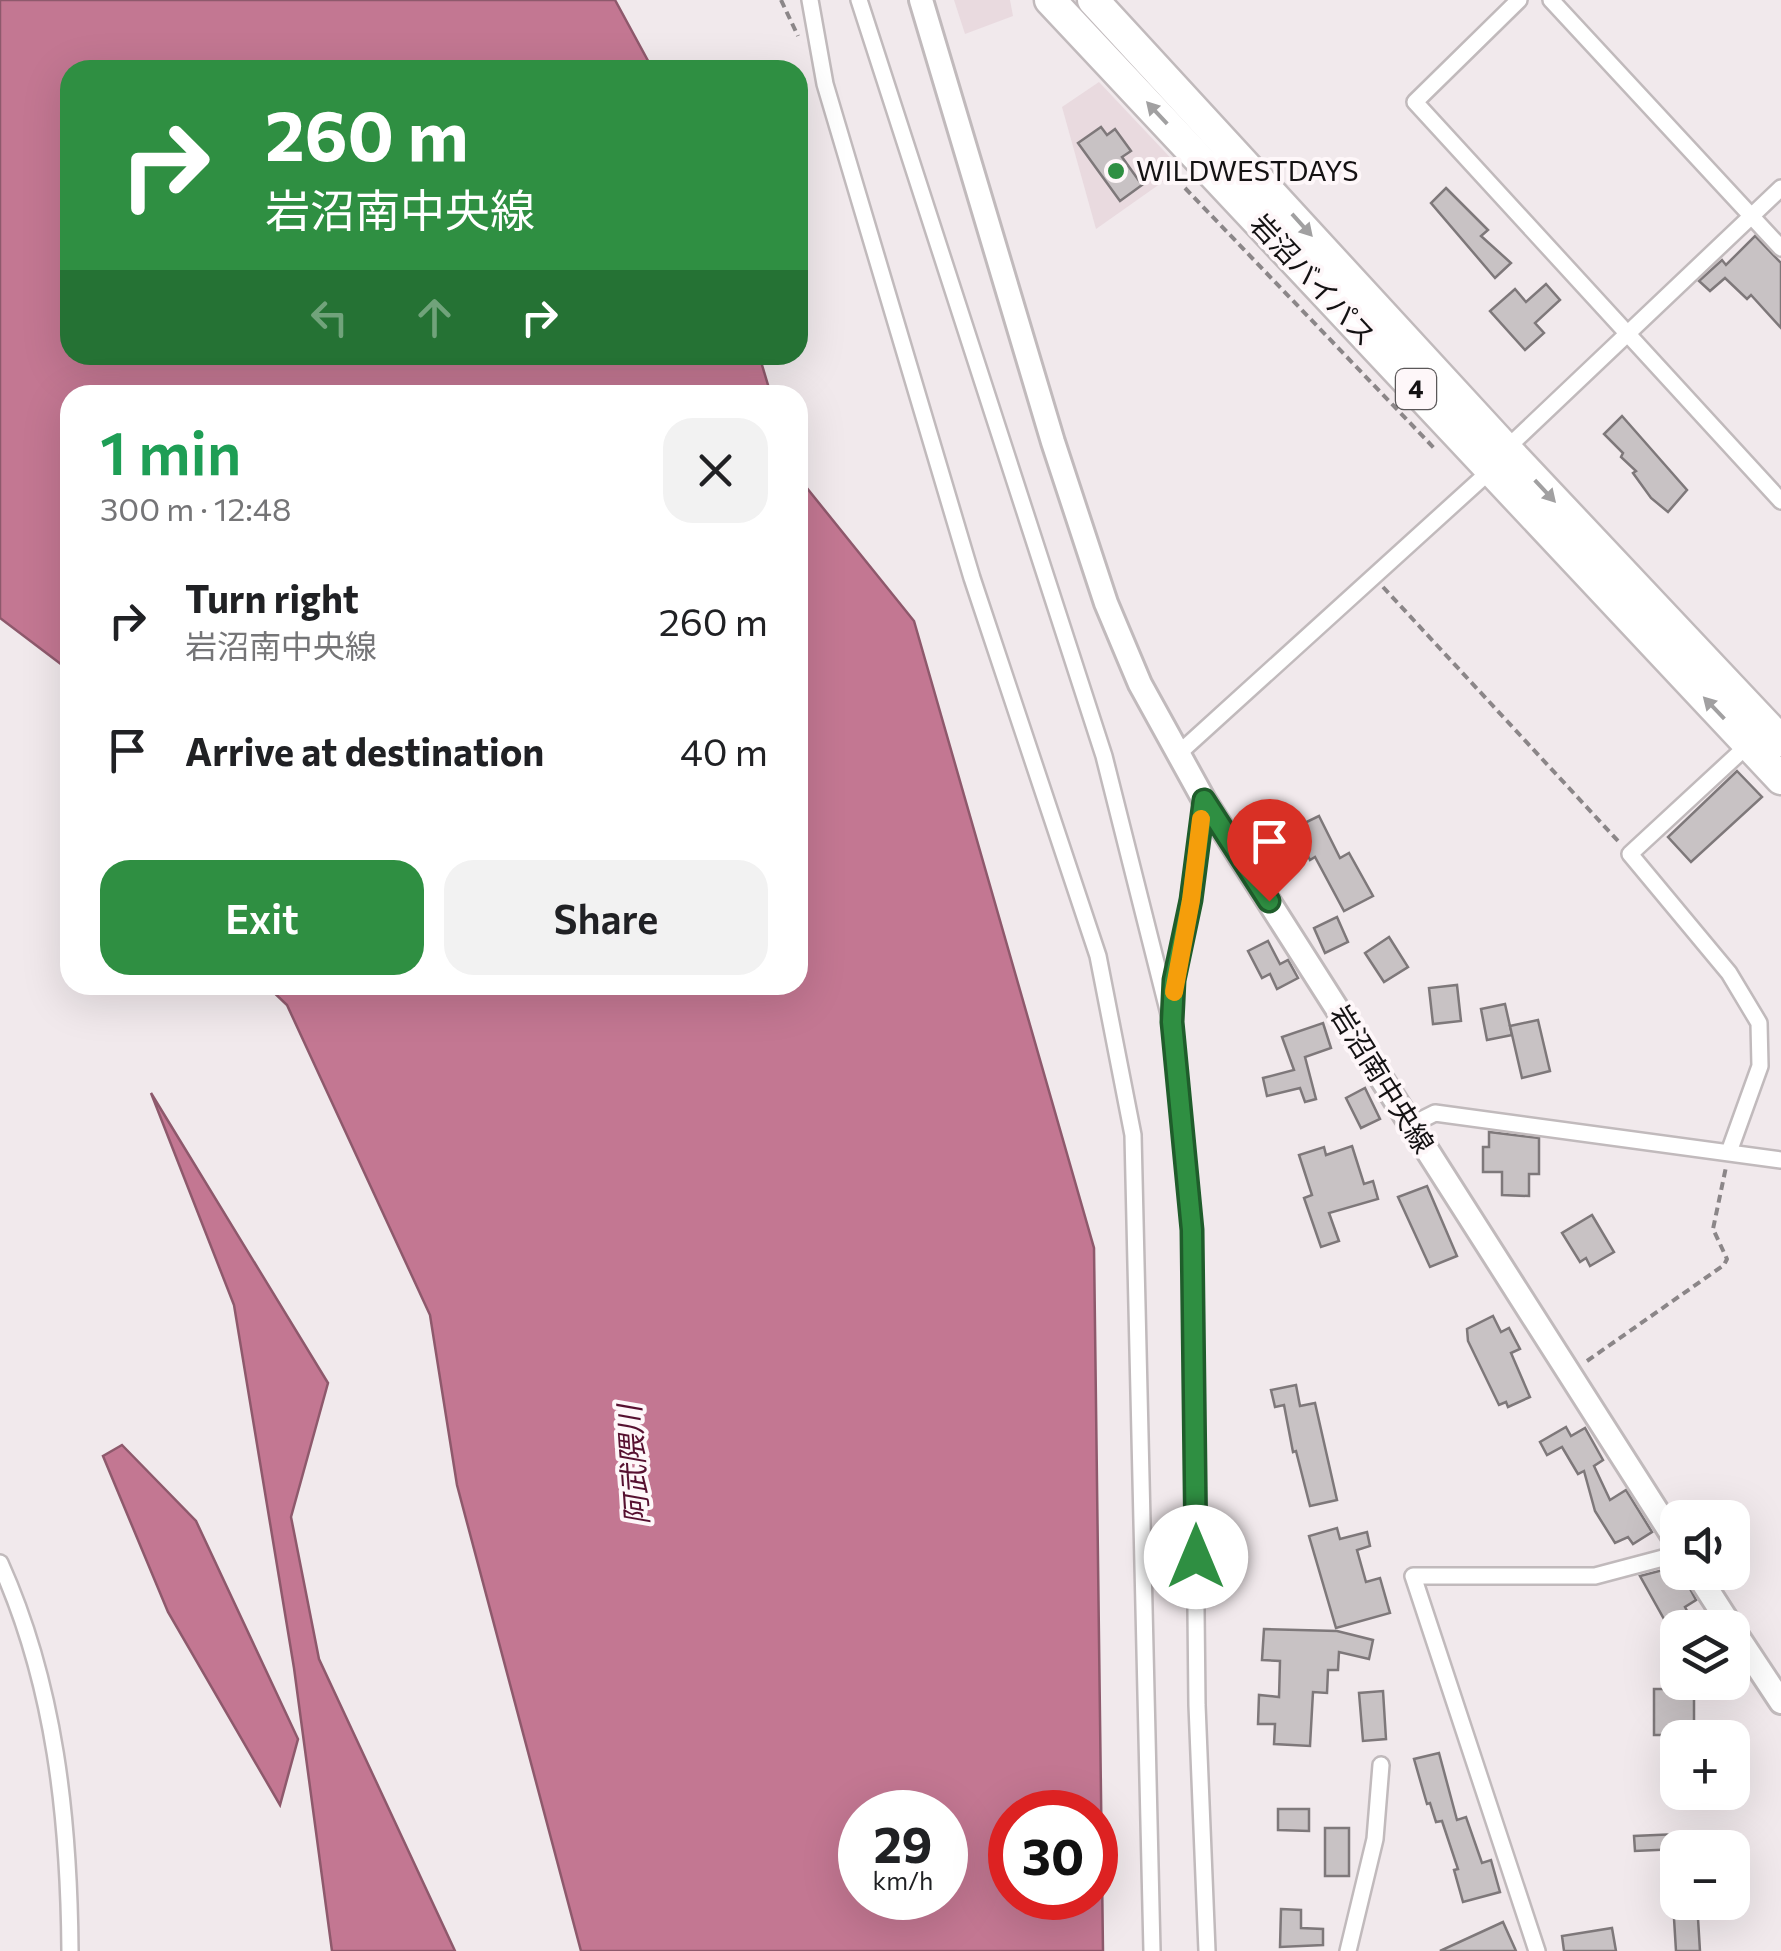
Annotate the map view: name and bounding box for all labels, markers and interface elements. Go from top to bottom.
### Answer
text: 260 m [265,90,469,175]
icon: right [100,100,230,230]
one-way arrow [1146,102,1169,126]
place label: WILDWESTDAYS [1136,153,1358,187]
marker: WILDWESTDAYS [1105,160,1127,182]
text: 岩沼南中央線 [265,181,535,236]
street label: 岩沼バイパス [1244,206,1383,352]
one-way arrow [1290,213,1313,237]
icon: left [302,290,357,345]
icon: ahead [407,290,462,345]
icon: right [512,290,567,345]
road number: 4 [1396,369,1436,409]
text: 1 min [100,414,241,487]
button: close [663,418,768,523]
one-way arrow [1533,479,1556,503]
text: 300 m · 12:48 [100,488,291,528]
text: Turn right [185,574,359,621]
icon: right [100,593,155,648]
text: 260 m [659,597,768,644]
text: 岩沼南中央線 [185,625,377,665]
one-way arrow [1703,696,1726,720]
icon: arrive [100,723,155,778]
text: Arrive at destination [185,727,544,774]
text: 40 m [680,727,768,774]
pin [1227,799,1312,902]
icon: arrive [1242,814,1297,869]
button: Exit [100,860,424,975]
button: Share [444,860,768,975]
street label: 岩沼南中央線 [1324,998,1442,1159]
water label: 阿武隈川 [609,1401,654,1526]
map controls [1660,1500,1750,1920]
button: sound [1660,1500,1750,1590]
position arrow [1144,1505,1248,1609]
button: layers [1660,1610,1750,1700]
button: + [1660,1720,1750,1810]
speed limit sign: 30 [988,1790,1118,1920]
text: 29 [873,1812,932,1873]
button: − [1660,1830,1750,1920]
text: km/h [873,1865,933,1895]

